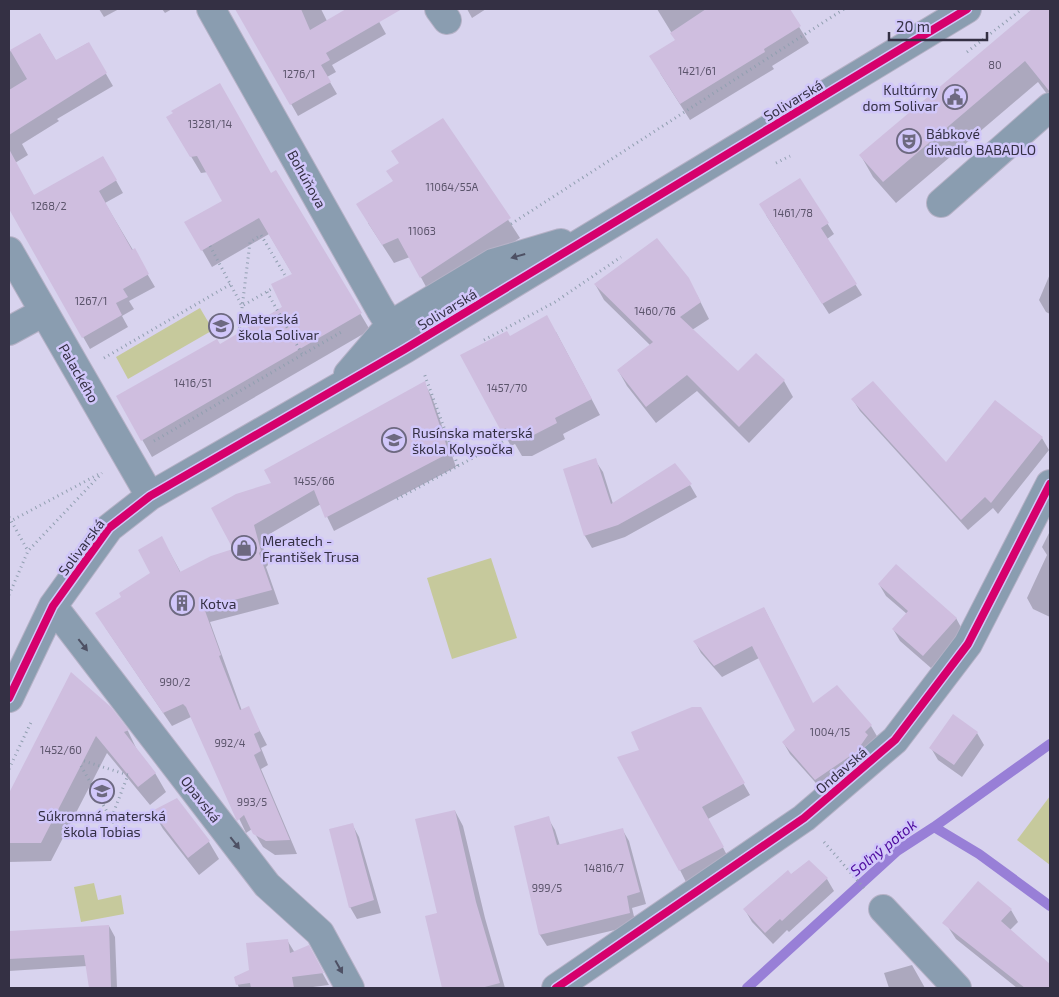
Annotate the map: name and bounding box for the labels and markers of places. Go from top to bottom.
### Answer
place label: Kultúrny dom Solivar [863,81,939,114]
public building icon: Kultúrny dom Solivar [942,84,968,110]
place label: Bábkové divadlo BABADLO [926,125,1036,158]
theatre icon: Bábkové divadlo BABADLO [896,128,922,154]
place label: Materská škola Solivar [238,310,319,343]
school or university icon: Materská škola Solivar [208,313,234,339]
place label: Rusínska materská škola Kolysočka [412,424,533,457]
school or university icon: Rusínska materská škola Kolysočka [381,427,407,453]
place label: Meratech - František Trusa [262,532,359,565]
shop icon: Meratech - František Trusa [231,535,257,561]
building icon: Kotva [169,590,195,616]
place label: Kotva [200,595,236,612]
school or university icon: Súkromná materská škola Tobias [89,778,115,804]
place label: Súkromná materská škola Tobias [38,807,166,840]

